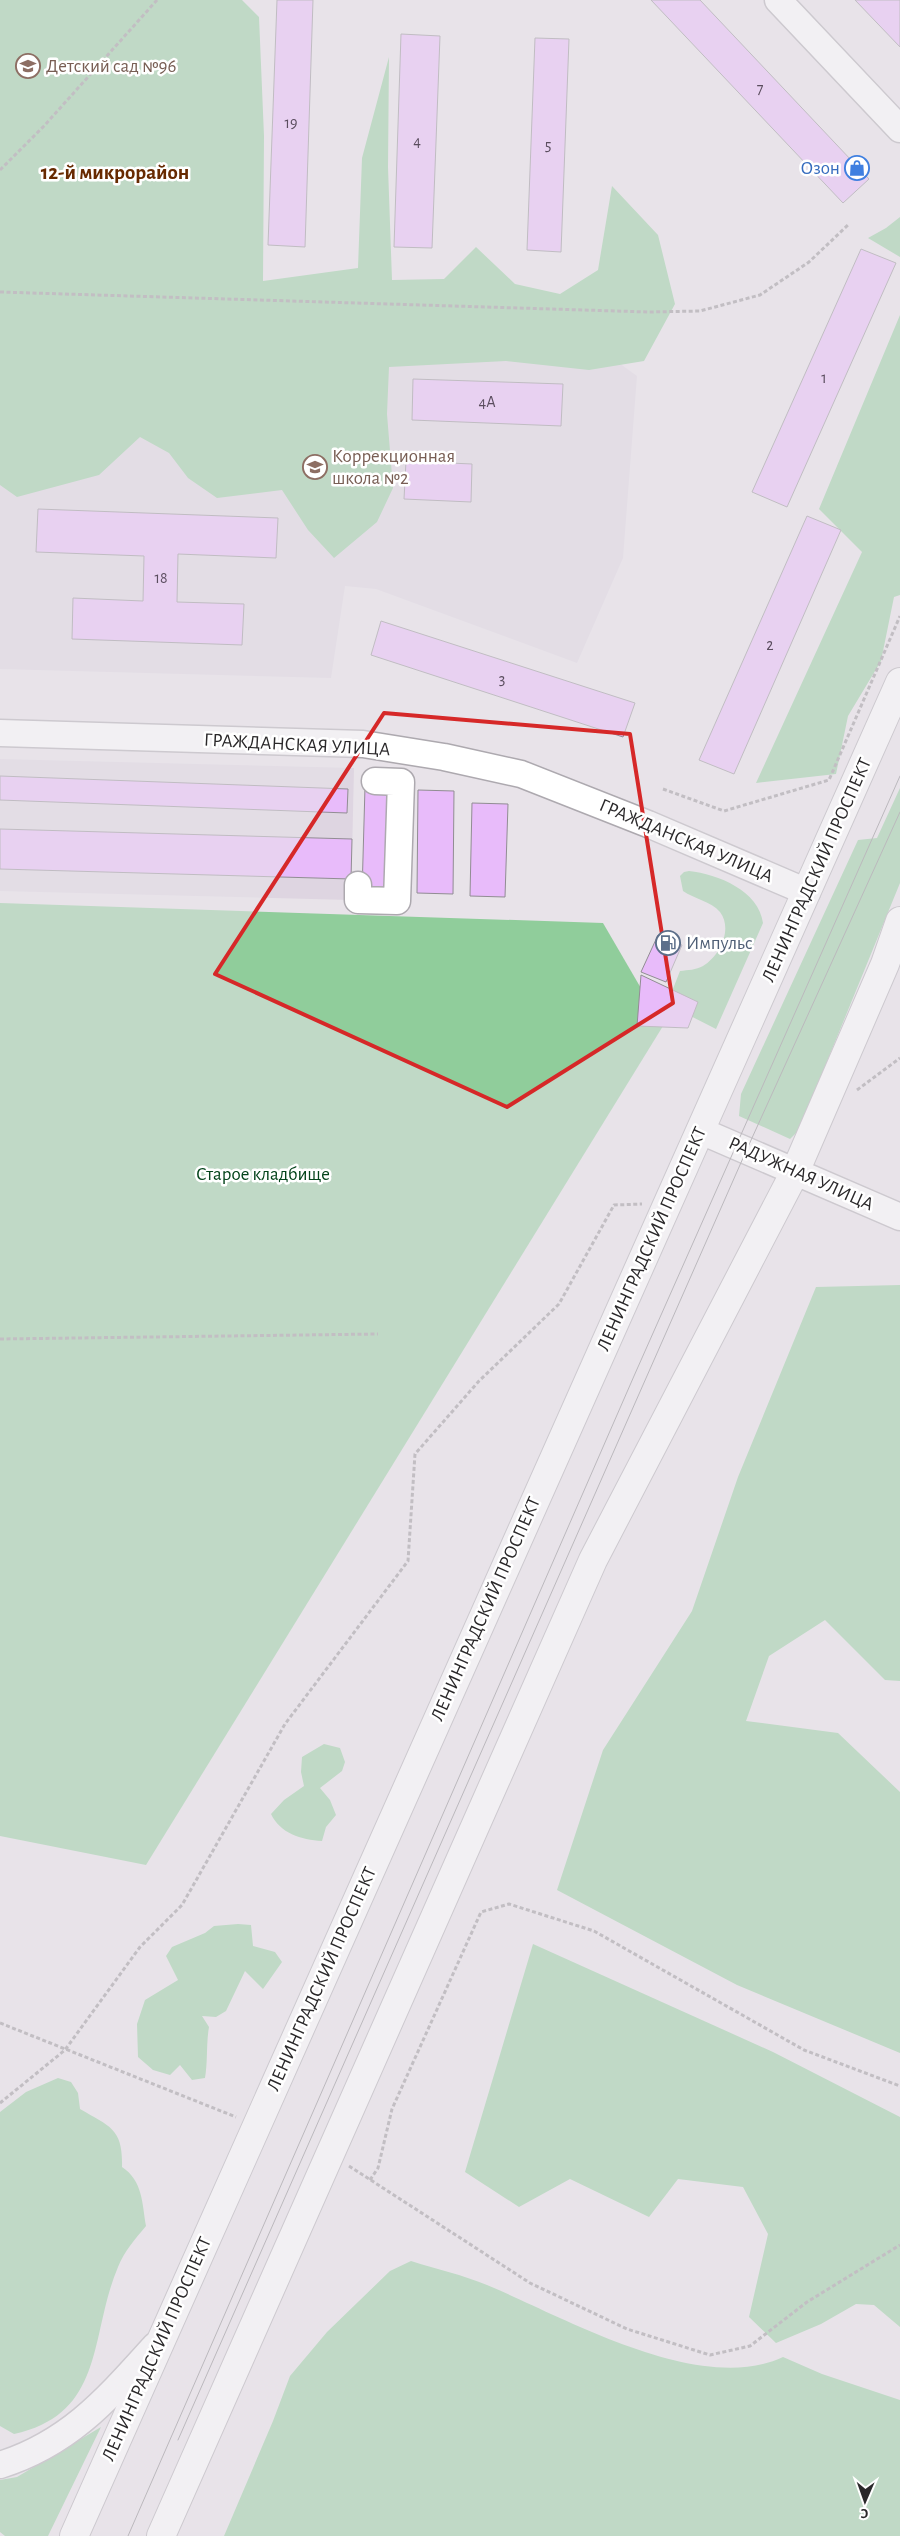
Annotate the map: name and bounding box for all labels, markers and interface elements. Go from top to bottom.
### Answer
school or university icon: Детский сад №96 [15,53,41,79]
place label: Детский сад №96 [46,57,176,76]
house number: 7 [757,81,764,97]
house number: 19 [284,115,298,131]
house number: 4 [413,133,421,149]
house number: 5 [545,137,551,153]
shop icon: Озон [844,155,870,181]
place label: Озон [800,159,840,178]
district label: 12-й микрорайон [41,162,189,183]
house number: 1 [821,370,827,386]
house number: 4А [478,394,496,410]
place label: Коррекционная школа №2 [332,447,455,488]
school or university icon: Коррекционная школа №2 [302,454,328,480]
house number: 18 [154,570,168,586]
house number: 2 [766,637,774,653]
house number: 3 [499,671,505,687]
street label: ГРАЖДАНСКАЯ УЛИЦА [203,731,391,759]
street label: ЛЕНИНГРАДСКИЙ ПРОСПЕКТ [758,755,875,985]
street label: ГРАЖДАНСКАЯ УЛИЦА [596,796,776,886]
fuel station icon: Импульс [655,930,681,956]
place label: Импульс [686,934,753,953]
street label: ЛЕНИНГРАДСКИЙ ПРОСПЕКТ [593,1124,710,1354]
street label: РАДУЖНАЯ УЛИЦА [726,1134,876,1214]
park label: Старое кладбище [196,1165,330,1184]
street label: ЛЕНИНГРАДСКИЙ ПРОСПЕКТ [427,1494,544,1724]
street label: ЛЕНИНГРАДСКИЙ ПРОСПЕКТ [263,1864,380,2094]
street label: ЛЕНИНГРАДСКИЙ ПРОСПЕКТ [98,2234,215,2464]
north arrow [840,2476,890,2526]
text: С [860,2506,869,2520]

